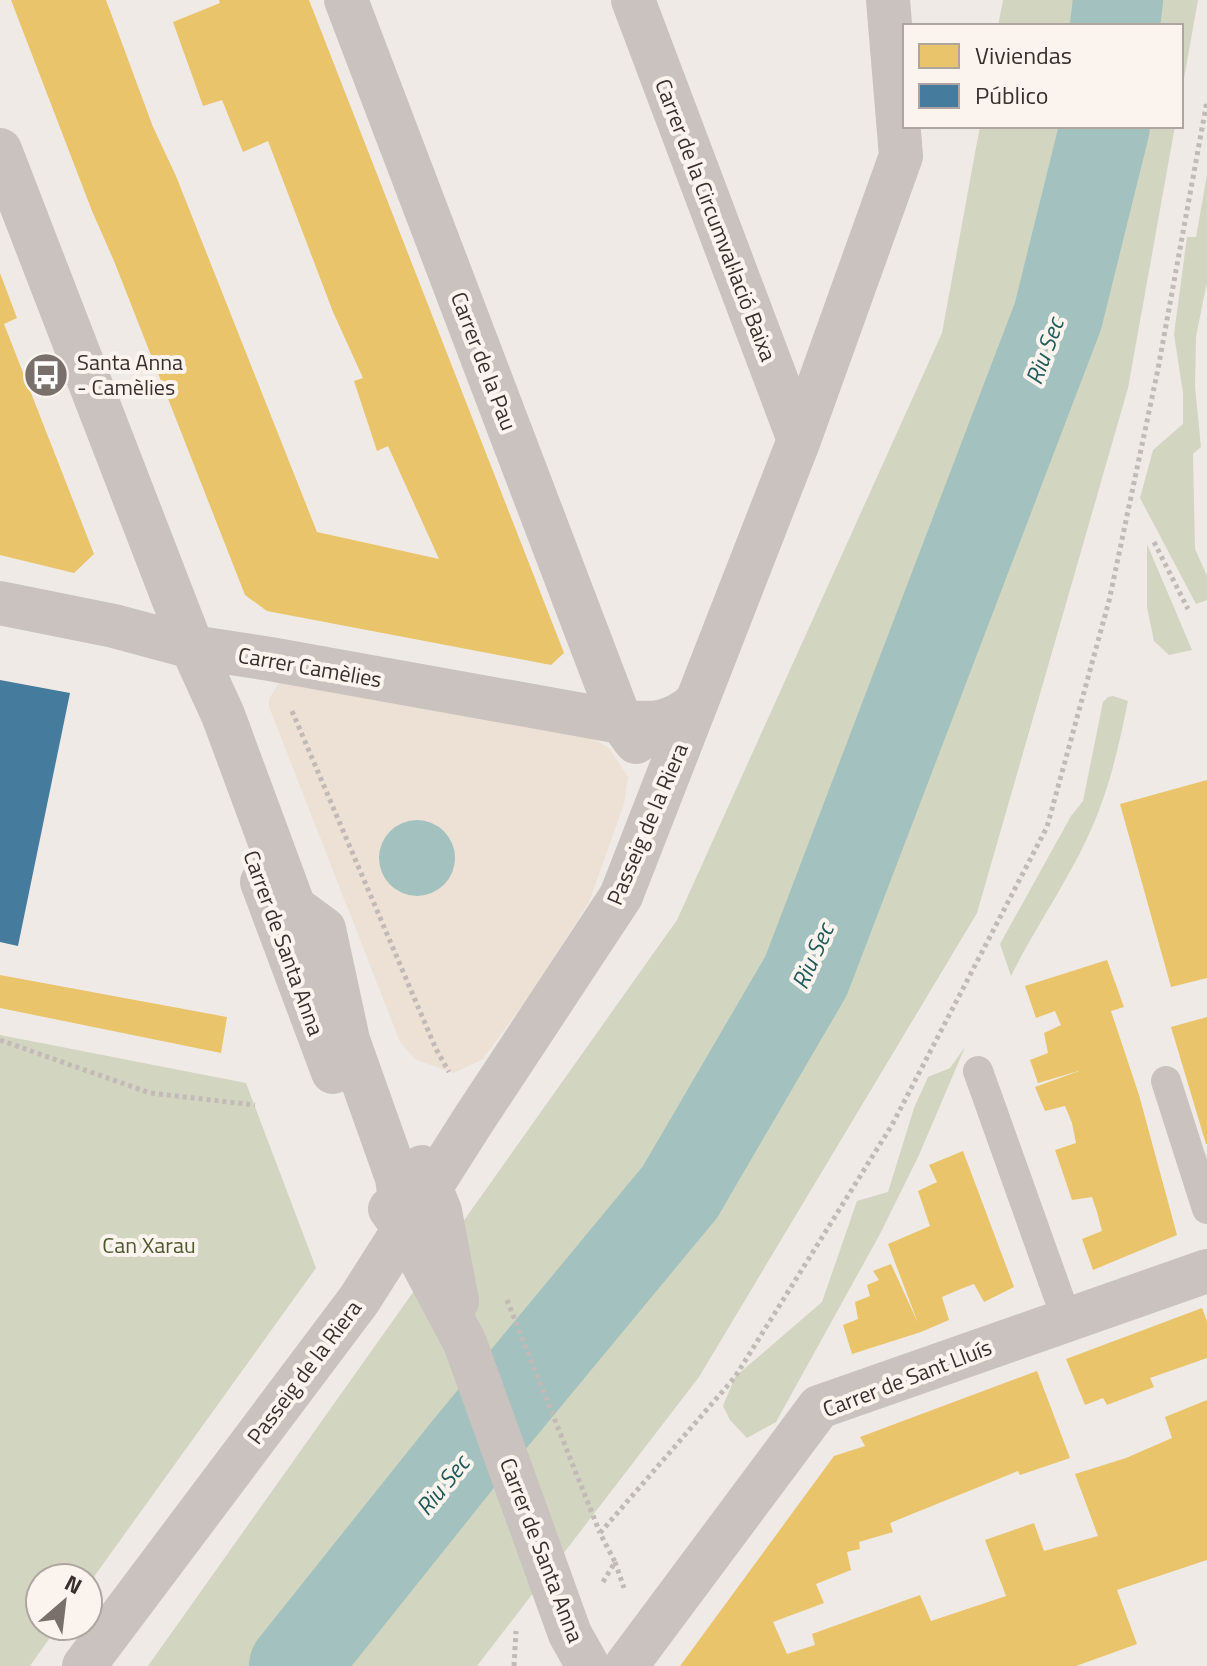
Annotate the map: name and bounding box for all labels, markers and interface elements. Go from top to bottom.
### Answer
legend [903,24,1183,128]
text: Viviendas [975,37,1072,73]
street label: Carrer de la Circumval·lació Baixa [646,74,786,366]
text: Público [975,77,1048,113]
street label: Carrer de la Pau [442,287,526,435]
water label: Riu Sec [1015,311,1073,389]
place label: Santa Anna - Camèlies [77,345,183,404]
bus stop icon: Santa Anna - Camèlies [22,351,70,399]
street label: Carrer Camèlies [236,638,384,696]
street label: Passeig de la Riera [598,738,696,910]
street label: Carrer de Santa Anna [235,845,333,1041]
water label: Riu Sec [782,915,843,995]
park label: Can Xarau [102,1228,196,1262]
street label: Passeig de la Riera [238,1293,370,1451]
street label: Carrer de Sant Lluís [817,1330,997,1426]
water label: Riu Sec [406,1445,479,1523]
street label: Carrer de Santa Anna [491,1453,593,1647]
north arrow [24,1562,104,1642]
text: N [59,1566,88,1603]

